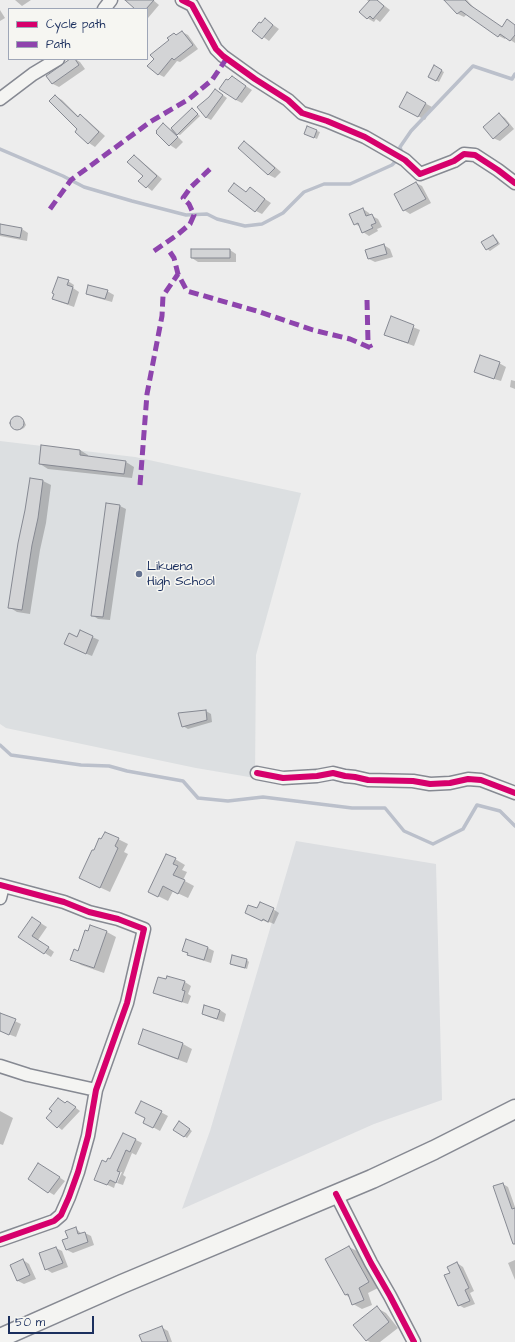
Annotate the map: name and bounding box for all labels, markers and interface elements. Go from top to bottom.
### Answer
legend [8,8,148,60]
text: Cycle path [46,16,105,33]
text: Path [46,36,71,53]
place label: Likuena High School [147,559,215,590]
marker: Likuena High School [134,569,144,579]
scale bar [10,1308,96,1334]
text: 50 m [15,1314,45,1331]

